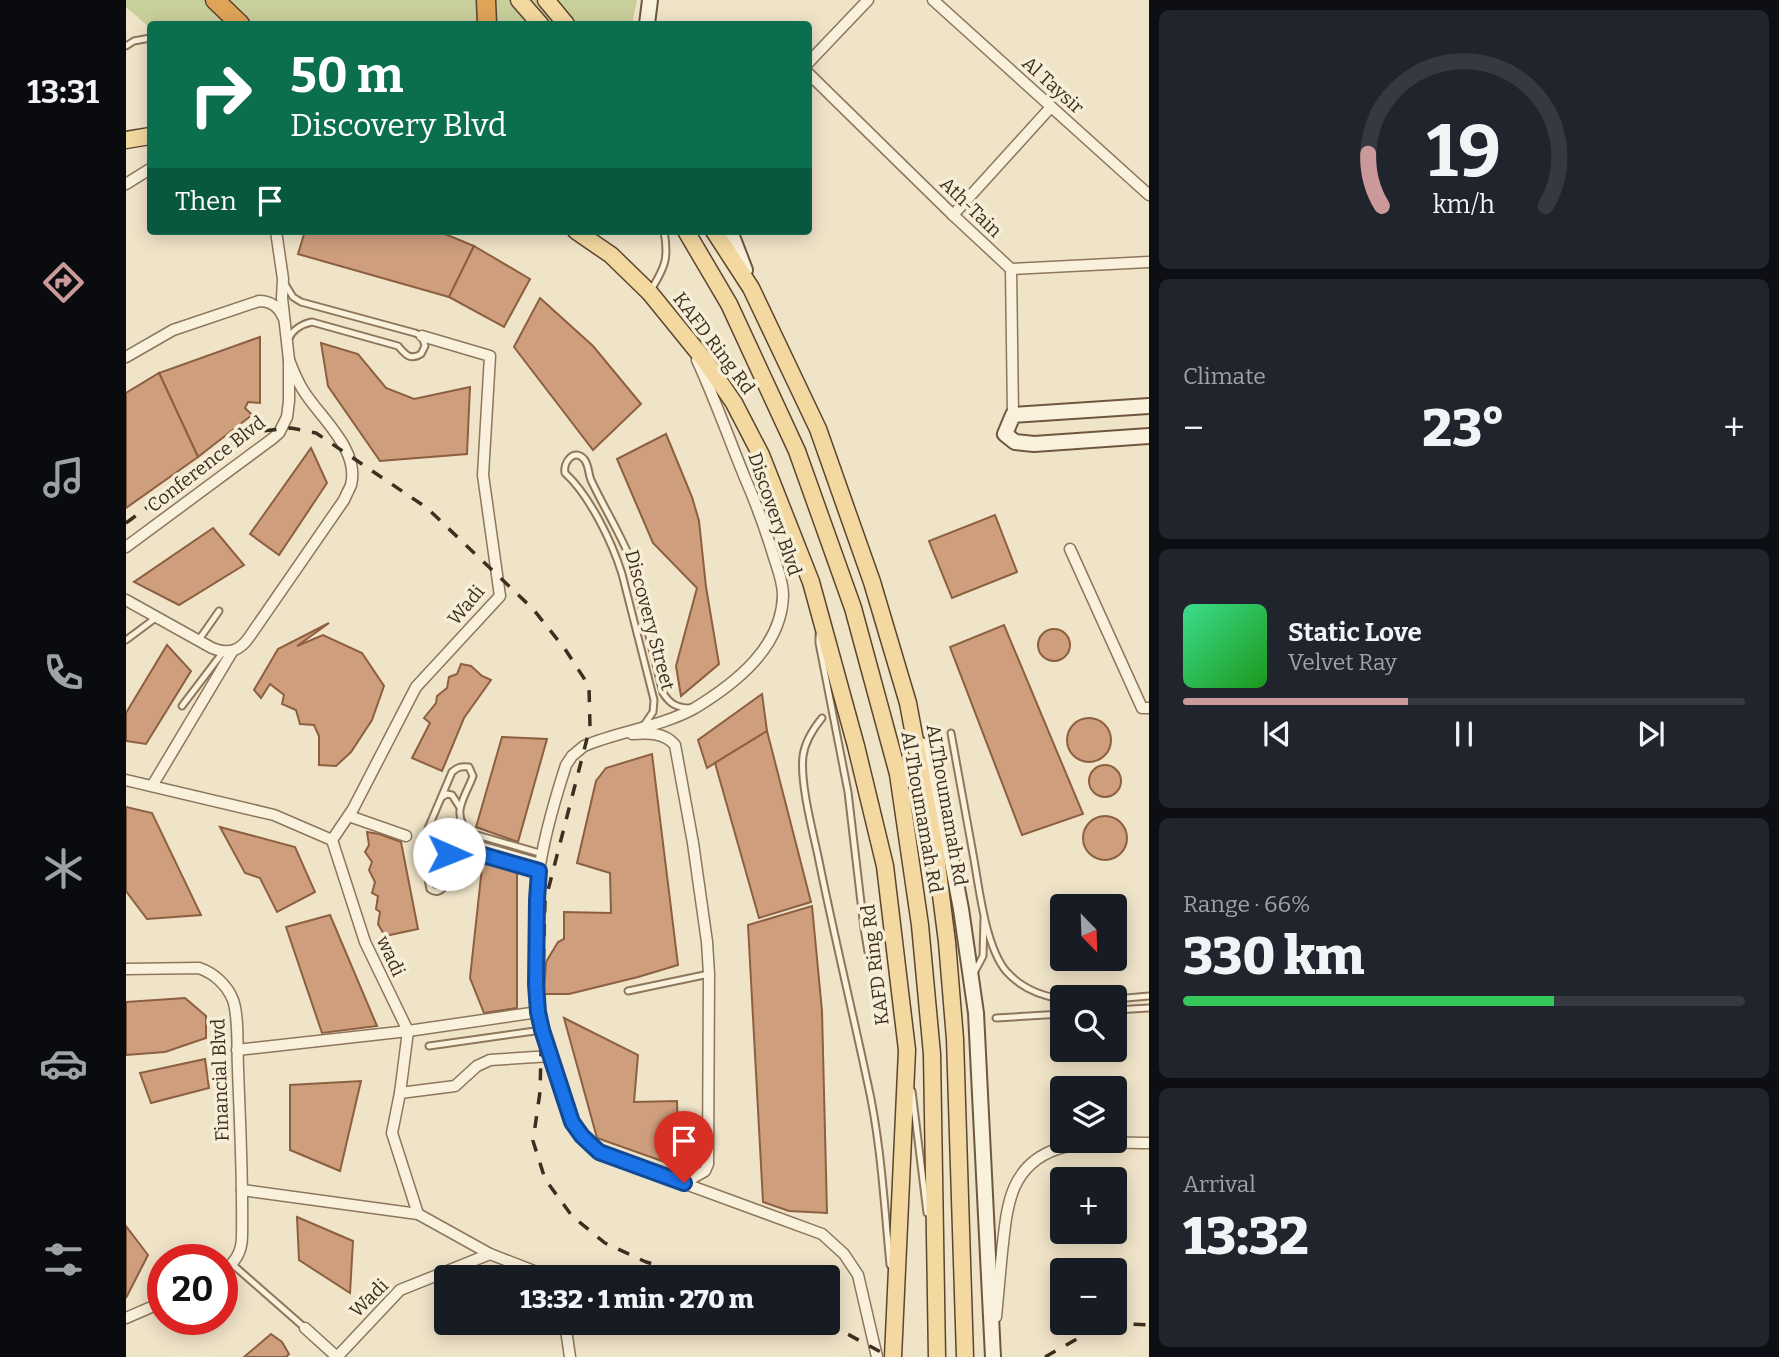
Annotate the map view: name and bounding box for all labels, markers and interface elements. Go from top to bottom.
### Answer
text: 50 m [290,46,403,105]
icon: right [175,49,266,140]
street label: Al Taysir [1017,51,1089,119]
text: 13:31 [27,73,99,111]
text: Discovery Blvd [290,106,507,144]
text: 19 [1427,108,1501,195]
street label: Ath-Tain [935,172,1007,242]
icon: arrive [251,182,289,220]
text: Then [175,186,237,217]
text: km/h [1433,190,1495,220]
icon: directions [39,258,88,307]
street label: KAFD Ring Rd [668,288,760,398]
text: Climate [1183,362,1266,390]
text: 23° [1422,397,1505,460]
text: − [1183,405,1204,451]
text: + [1723,405,1745,451]
street label: Conference Blvd [142,411,270,517]
street label: Discovery Blvd [743,449,807,579]
icon: music [39,453,88,502]
street label: Discovery Street [620,547,680,693]
street label: Wadi [443,580,490,630]
text: Static Love [1288,617,1422,648]
icon: phone [39,648,88,697]
text: Velvet Ray [1288,648,1397,676]
icon: previous [1258,715,1296,753]
icon: pause [1445,715,1483,753]
icon: next [1632,715,1670,753]
street label: ALThoumamah Rd [921,722,973,888]
street label: Al Thoumamah Rd [896,729,948,895]
position arrow [412,817,486,891]
icon: climate [39,844,88,893]
text: Range · 66% [1183,890,1311,918]
north arrow [1050,894,1127,971]
map controls [1050,894,1127,1335]
street label: KAFD Ring Rd [856,903,894,1027]
text: 330 km [1183,925,1365,988]
street label: wadi [371,931,410,980]
button: search [1050,985,1127,1062]
street label: Financial Blvd [206,1018,234,1142]
icon: car [39,1039,88,1088]
button: layers [1050,1076,1127,1153]
pin [654,1111,714,1183]
icon: arrive [665,1122,703,1160]
button: + [1050,1167,1127,1244]
text: Arrival [1183,1170,1256,1198]
text: 13:32 [1183,1205,1309,1268]
icon: filters [39,1235,88,1284]
speed limit sign: 20 [147,1244,238,1335]
button: − [1050,1258,1127,1335]
street label: Wadi [345,1274,393,1322]
text: 13:32 · 1 min · 270 m [520,1284,754,1315]

